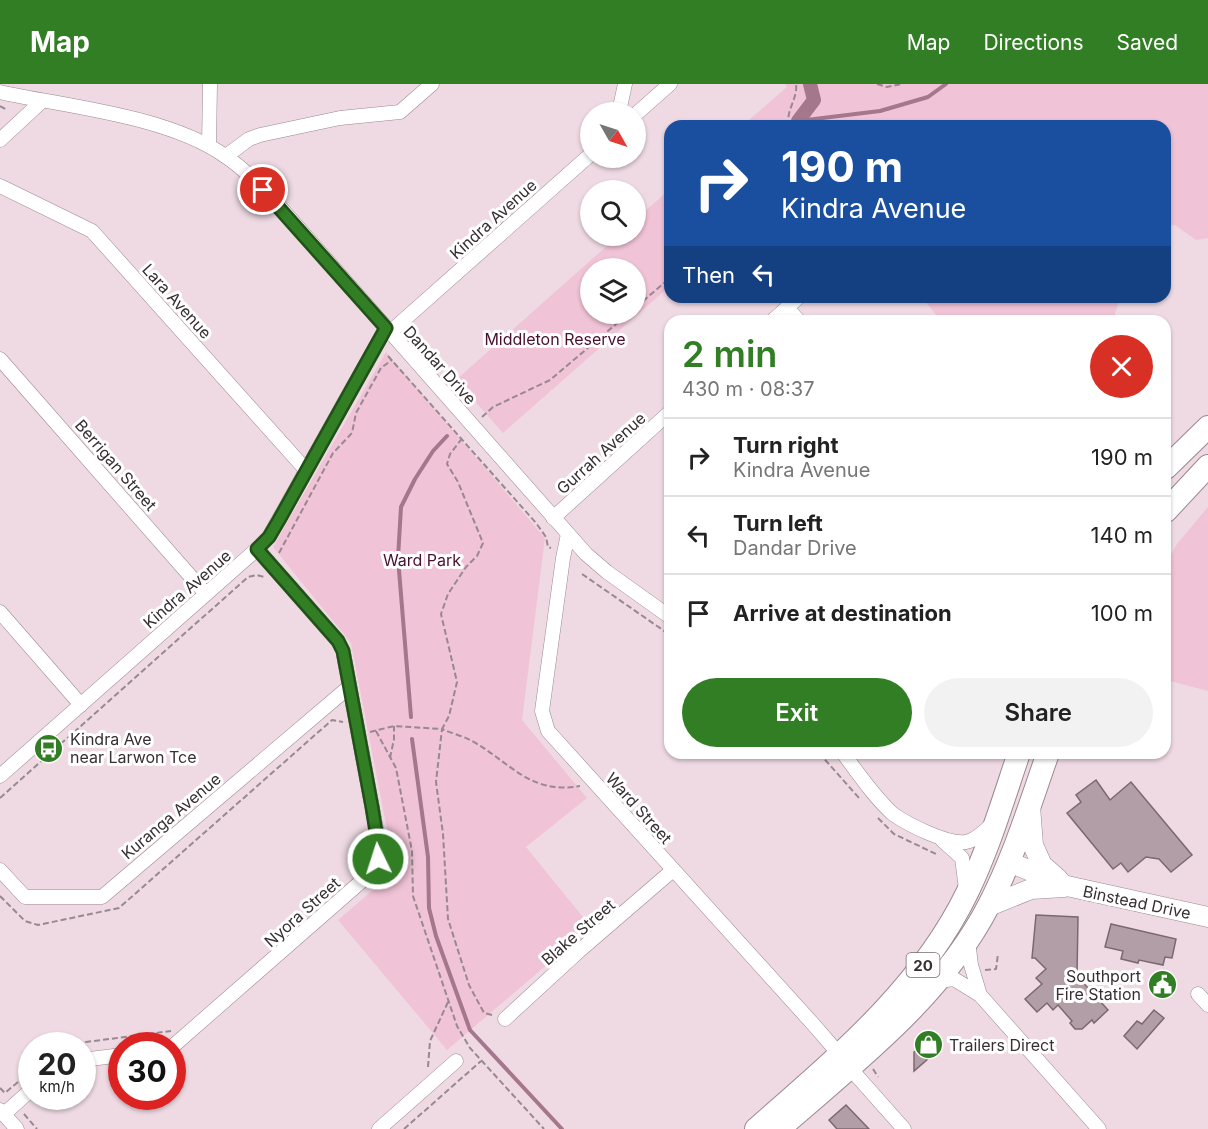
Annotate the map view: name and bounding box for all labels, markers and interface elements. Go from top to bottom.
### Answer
text: Map [30,25,90,59]
text: Map [907,30,950,55]
text: Directions [983,30,1084,55]
text: Saved [1117,30,1178,55]
north arrow [580,102,646,168]
map controls [580,102,646,324]
text: 190 m [781,141,903,192]
icon: right [682,144,760,222]
pin [237,164,288,215]
icon: arrive [246,173,279,206]
street label: Kindra Avenue [445,175,541,263]
button: search [580,180,646,246]
text: Kindra Avenue [781,192,966,225]
button: layers [580,258,646,324]
icon: left [747,258,780,291]
street label: Lara Avenue [138,259,216,343]
text: Then [682,262,735,288]
street label: Dandar Drive [399,322,481,408]
park label: Middleton Reserve [484,329,626,349]
text: 2 min [682,332,777,376]
button: close [1090,335,1153,398]
text: 430 m · 08:37 [682,377,814,401]
street label: Gurrah Avenue [552,408,650,498]
street label: Berrigan Street [71,415,161,515]
text: Turn right [733,432,839,458]
icon: right [682,441,715,474]
text: 190 m [1091,444,1153,470]
text: Kindra Avenue [733,458,870,482]
text: Turn left [733,510,823,536]
icon: left [682,519,715,552]
text: 140 m [1091,522,1153,548]
text: Dandar Drive [733,536,857,560]
street label: Kindra Avenue [139,545,235,633]
park label: Ward Park [383,550,461,570]
icon: arrive [682,597,715,630]
text: Arrive at destination [733,600,952,626]
text: 100 m [1091,600,1153,626]
button: Exit [682,678,912,747]
button: Share [924,678,1153,747]
place label: Kindra Ave near Larwon Tce [70,729,197,767]
bus stop icon: Kindra Ave near Larwon Tce [33,732,65,764]
street label: Ward Street [602,768,676,848]
street label: Kuranga Avenue [117,769,225,863]
position arrow [346,827,410,891]
street label: Nyora Street [260,873,344,951]
street label: Binstead Drive [1081,881,1193,923]
street label: Blake Street [537,895,619,969]
road number: 20 [906,953,940,977]
place label: Southport Fire Station [1055,966,1141,1004]
public building icon: Southport Fire Station [1146,969,1178,1001]
shop icon: Trailers Direct [912,1029,944,1061]
speed limit sign: 30 [108,1032,186,1110]
place label: Trailers Direct [949,1035,1054,1055]
text: 20 [37,1046,77,1082]
text: km/h [39,1077,75,1096]

